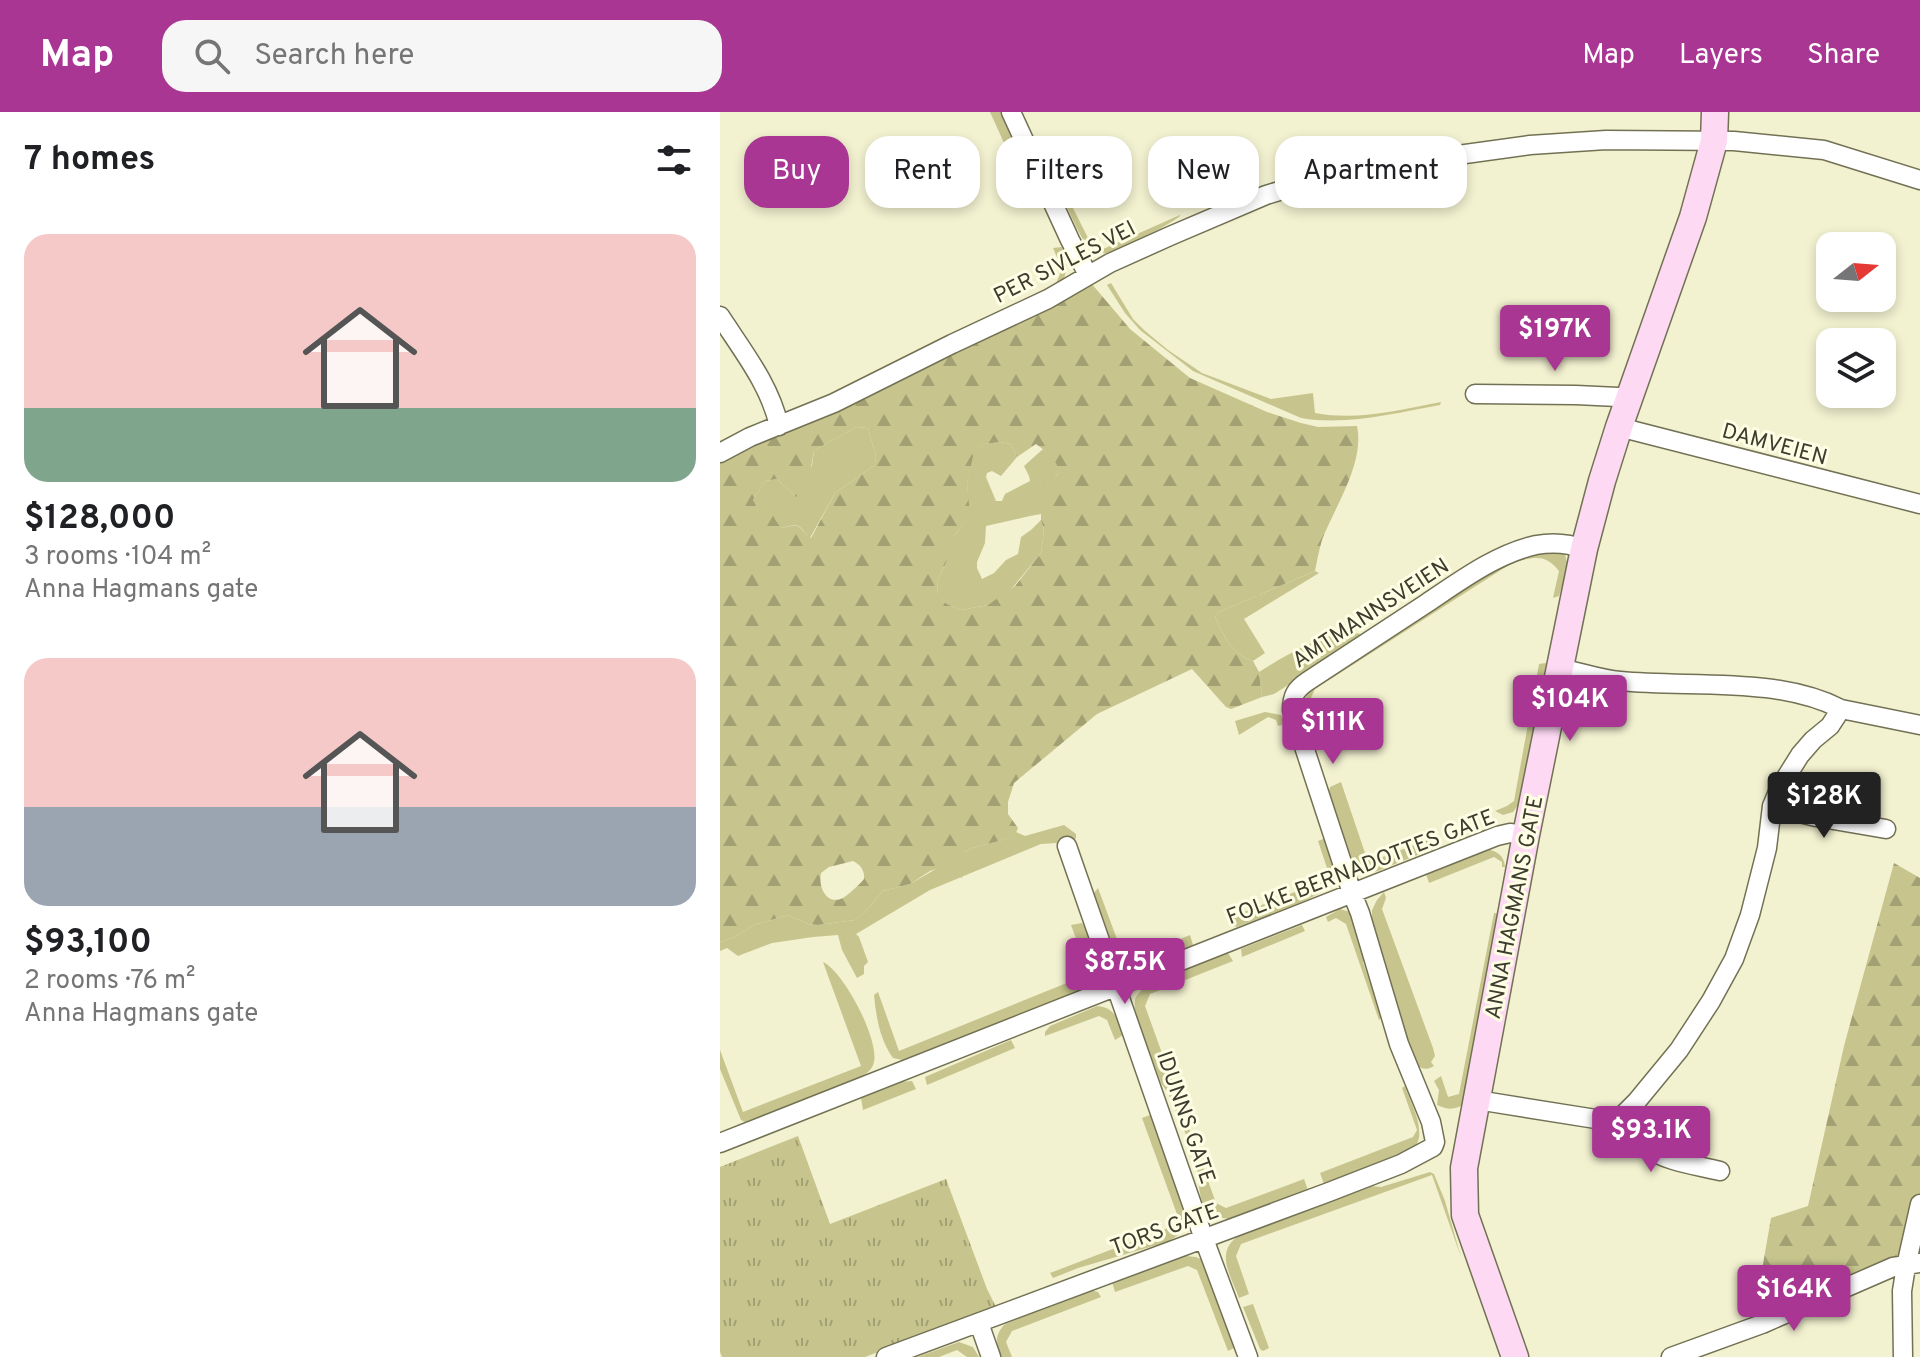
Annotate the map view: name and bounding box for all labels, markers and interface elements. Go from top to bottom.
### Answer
search box [162,20,722,92]
text: Map [40,32,114,81]
icon: search [190,34,234,78]
text: Search here [254,38,414,75]
text: Map [1582,38,1635,74]
text: Layers [1679,38,1763,74]
text: Share [1807,38,1880,74]
chip: Buy [744,136,849,208]
chip: Rent [865,136,980,208]
chip: Filters [996,136,1132,208]
chip: New [1148,136,1259,208]
chip: Apartment [1275,136,1467,208]
icon: filters [652,138,696,182]
text: 7 homes [24,139,155,182]
street label: PER SIVLES VEI [990,216,1141,311]
north arrow [1816,232,1896,312]
map controls [1816,232,1896,408]
icon: home [288,286,432,430]
pin: $197K [1499,305,1611,373]
text: $197K [1518,314,1592,347]
button: layers [1816,328,1896,408]
street label: DAMVEIEN [1719,418,1830,472]
text: $128,000 [24,498,175,541]
text: 3 rooms · 104 m² [24,541,211,574]
street label: AMTMANNSVEIEN [1288,553,1455,675]
text: Anna Hagmans gate [24,574,258,607]
pin: $104K [1514,675,1626,743]
text: $104K [1531,684,1609,717]
pin: $111K [1277,698,1389,766]
text: $111K [1300,707,1366,740]
icon: home [288,710,432,854]
pin: $128K [1768,772,1880,840]
text: $128K [1786,781,1862,814]
street label: ANNA HAGMANS GATE [1481,793,1550,1022]
street label: FOLKE BERNADOTTES GATE [1223,805,1499,932]
text: $93,100 [24,922,152,965]
pin: $87.5K [1060,938,1190,1006]
text: $87.5K [1084,947,1166,980]
text: 2 rooms · 76 m² [24,965,196,998]
text: Anna Hagmans gate [24,998,258,1031]
street label: IDUNNS GATE [1149,1048,1220,1188]
pin: $93.1K [1586,1106,1716,1174]
text: $93.1K [1610,1115,1692,1148]
street label: TORS GATE [1107,1198,1223,1262]
pin: $164K [1738,1265,1850,1333]
text: $164K [1755,1274,1833,1307]

